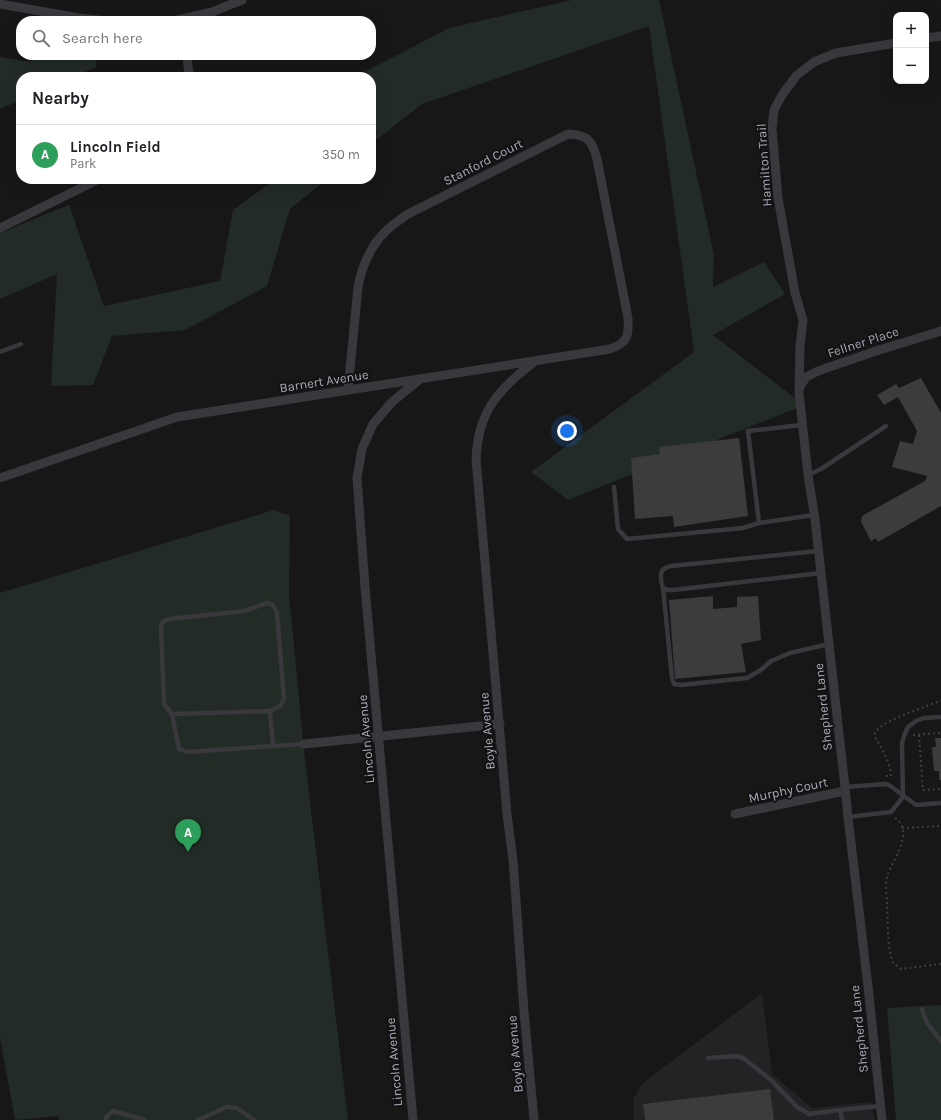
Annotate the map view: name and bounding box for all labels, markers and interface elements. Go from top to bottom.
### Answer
map controls [893,12,929,84]
button: + [893,12,929,48]
search box [16,16,376,60]
icon: search [30,27,52,49]
text: Search here [62,29,143,47]
button: − [893,48,929,84]
text: Nearby [32,88,89,108]
street label: Hamilton Trail [754,123,774,207]
street label: Stanford Court [441,135,525,189]
text: Lincoln Field [70,138,161,156]
text: A [41,147,49,162]
text: 350 m [322,147,360,162]
text: Park [70,156,96,171]
street label: Fellner Place [825,323,901,361]
street label: Barnert Avenue [278,367,370,395]
your location [557,421,577,441]
street label: Shepherd Lane [811,662,835,751]
street label: Boyle Avenue [476,691,498,770]
street label: Lincoln Avenue [355,694,377,784]
street label: Murphy Court [747,774,829,806]
pin: A [175,819,201,852]
street label: Shepherd Lane [847,984,871,1073]
street label: Boyle Avenue [504,1014,526,1093]
street label: Lincoln Avenue [383,1017,405,1107]

